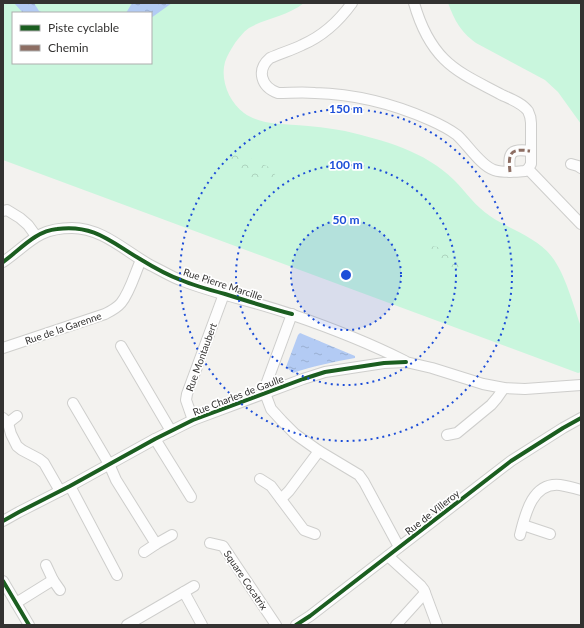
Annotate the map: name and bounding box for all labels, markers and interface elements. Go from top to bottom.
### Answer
legend [12,12,152,64]
text: Piste cyclable [48,20,119,35]
text: Chemin [48,40,89,55]
text: 150 m [329,101,363,116]
text: 100 m [329,157,363,172]
text: 50 m [333,212,359,227]
street label: Rue Pierre Marcille [182,266,264,302]
centre of rings [339,268,353,282]
street label: Rue de la Garenne [23,309,103,347]
street label: Rue Montaubert [183,321,219,393]
street label: Rue Charles de Gaulle [191,372,285,418]
street label: Rue de Villeroy [402,486,462,537]
street label: Square Cocatrix [222,548,270,612]

